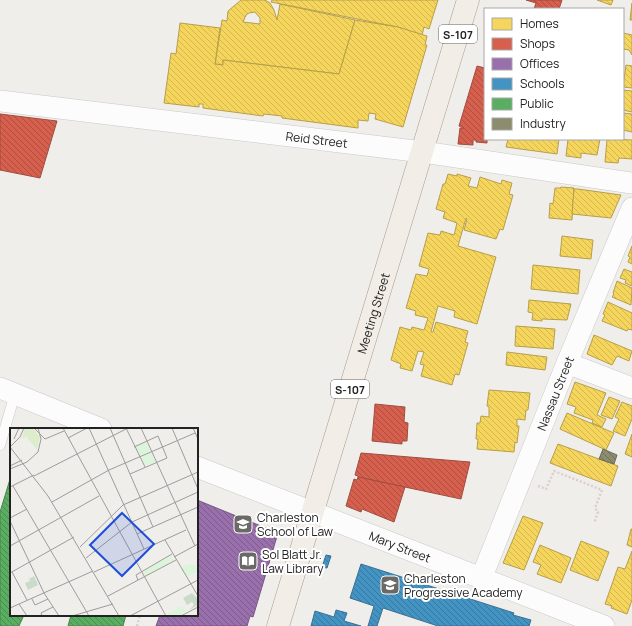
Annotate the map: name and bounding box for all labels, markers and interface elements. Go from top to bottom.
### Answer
legend [484,8,624,140]
text: Homes [520,15,559,32]
road number: S-107 [439,25,477,43]
text: Shops [520,35,555,52]
text: Offices [520,55,559,72]
text: Schools [520,75,564,92]
text: Public [520,95,554,112]
text: Industry [520,115,566,132]
street label: Reid Street [285,127,349,151]
street label: Meeting Street [353,270,393,356]
street label: Nassau Street [532,353,578,433]
road number: S-107 [331,380,369,398]
inset map [10,428,198,616]
place label: Charleston School of Law [257,509,333,540]
school or university icon: Charleston School of Law [232,513,254,535]
street label: Mary Street [367,527,434,566]
place label: Sol Blatt Jr. Law Library [262,546,324,577]
library icon: Sol Blatt Jr. Law Library [237,550,259,572]
place label: Charleston Progressive Academy [404,570,523,601]
school or university icon: Charleston Progressive Academy [379,574,401,596]

